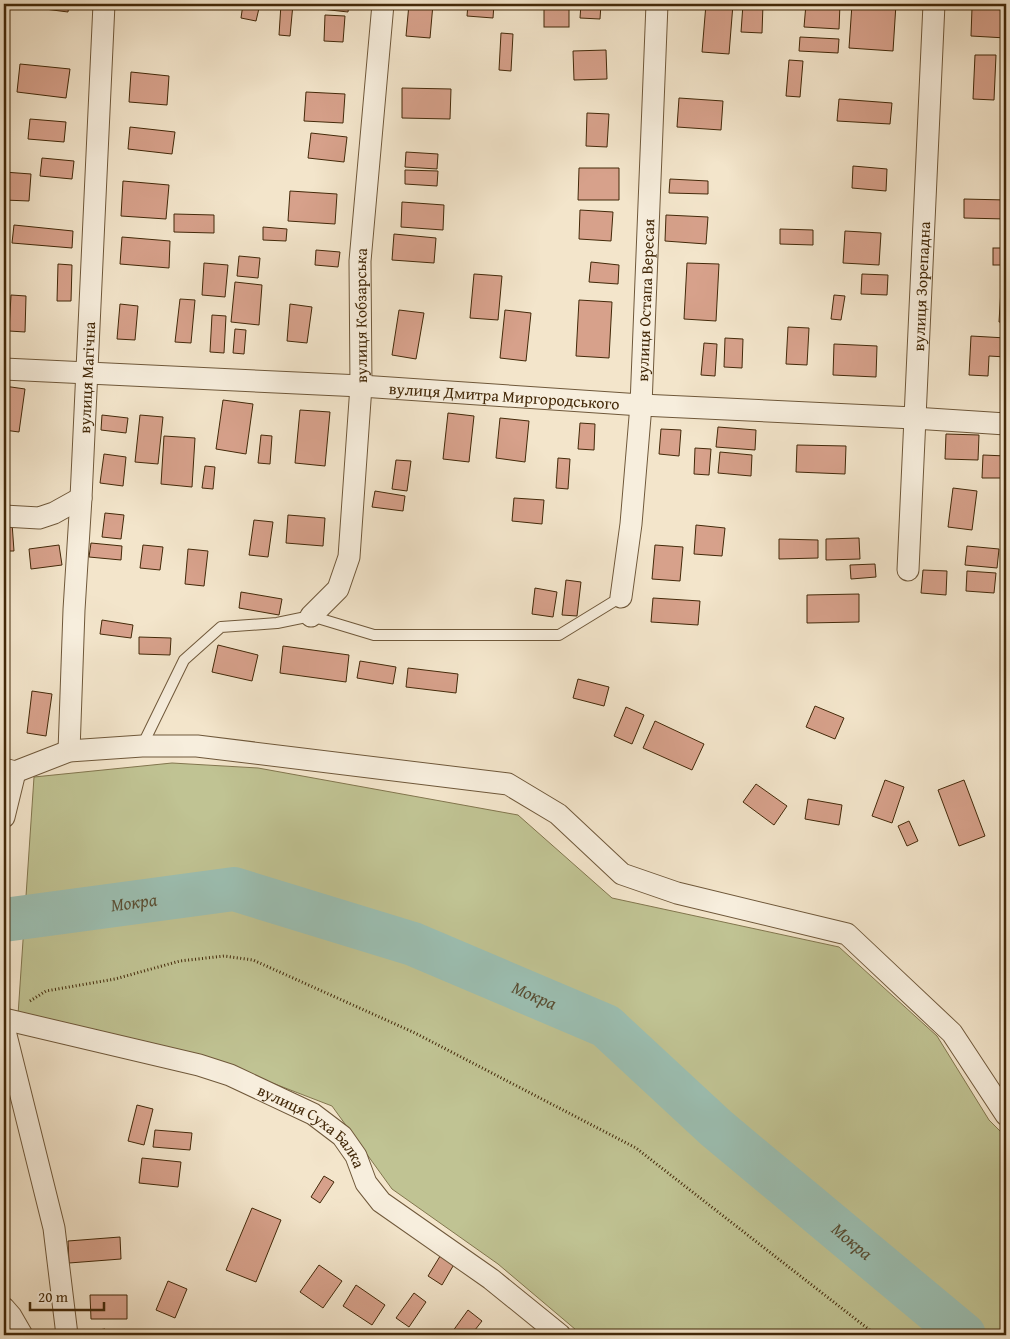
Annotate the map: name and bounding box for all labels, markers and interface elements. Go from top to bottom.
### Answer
street label: вулиця Остапа Вересая [630,218,660,382]
street label: вулиця Зорепадна [906,220,936,352]
street label: вулиця Кобзарська [348,246,373,383]
street label: вулиця Магічна [72,321,101,434]
street label: вулиця Дмитра Миргородського [388,376,620,416]
water label: Мокра [109,885,159,918]
water label: Мокра [508,974,562,1017]
street label: вулиця Суха Балка [254,1078,372,1172]
water label: Мокра [826,1216,879,1267]
scale bar [30,1279,104,1311]
text: 20 m [38,1286,69,1307]

